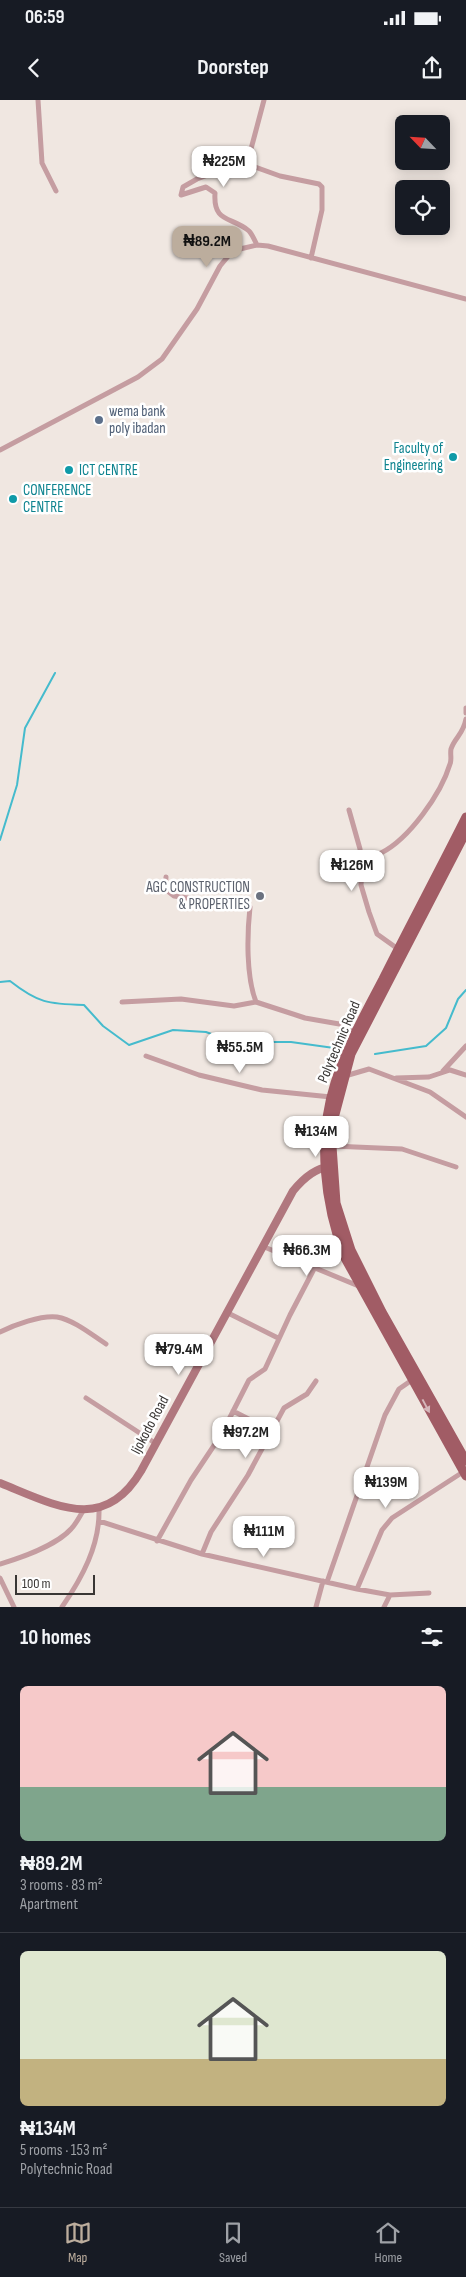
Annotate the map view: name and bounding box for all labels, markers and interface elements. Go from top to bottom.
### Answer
text: 06:59 [25,6,65,29]
icon: back [20,54,48,82]
text: Doorstep [197,54,269,81]
icon: share [418,54,446,82]
north arrow [395,115,450,170]
map controls [395,115,450,235]
pin: ₦225M [189,146,259,188]
text: ₦225M [203,152,245,171]
button: locate [395,180,450,235]
pin: ₦89.2M [166,226,248,268]
text: ₦89.2M [183,232,231,251]
place label: wema bank poly ibadan [109,402,166,438]
marker: wema bank poly ibadan [93,414,105,426]
place label: Faculty of Engineering [384,439,444,475]
marker: Faculty of Engineering [447,451,459,463]
place label: ICT CENTRE [79,461,138,480]
marker: ICT CENTRE [63,464,75,476]
place label: CONFERENCE CENTRE [23,481,92,517]
marker: CONFERENCE CENTRE [7,493,19,505]
pin: ₦126M [317,850,387,892]
text: ₦126M [331,856,373,875]
place label: AGC CONSTRUCTION & PROPERTIES [145,878,250,914]
marker: AGC CONSTRUCTION & PROPERTIES [254,890,266,902]
street label: Polytechnic Road [313,998,365,1086]
pin: ₦55.5M [199,1032,281,1074]
text: ₦55.5M [217,1038,263,1057]
pin: ₦134M [281,1116,351,1158]
text: ₦134M [295,1122,337,1141]
pin: ₦66.3M [266,1234,348,1277]
text: ₦66.3M [283,1241,331,1260]
pin: ₦79.4M [138,1334,220,1376]
text: ₦79.4M [155,1340,203,1359]
street label: Ijokodo Road [127,1392,173,1458]
one-way arrow [422,1398,430,1413]
pin: ₦97.2M [205,1416,287,1459]
text: ₦97.2M [223,1423,269,1442]
pin: ₦139M [351,1466,421,1509]
text: ₦139M [365,1473,407,1492]
pin: ₦111M [229,1516,299,1558]
text: ₦111M [244,1522,284,1541]
scale bar [15,1572,95,1595]
text: 100 m [22,1575,51,1592]
icon: filters [418,1623,446,1651]
text: 10 homes [20,1625,91,1650]
icon: home [188,1718,278,1808]
text: ₦89.2M [20,1851,82,1876]
text: 3 rooms · 83 m² [20,1876,103,1895]
text: Apartment [20,1895,78,1914]
icon: home [188,1984,278,2074]
text: ₦134M [20,2116,76,2141]
text: 5 rooms · 153 m² [20,2141,107,2160]
text: Polytechnic Road [20,2160,113,2179]
tab: Map [64,2219,92,2266]
tab: Saved [219,2219,247,2266]
tab: Home [374,2219,402,2266]

